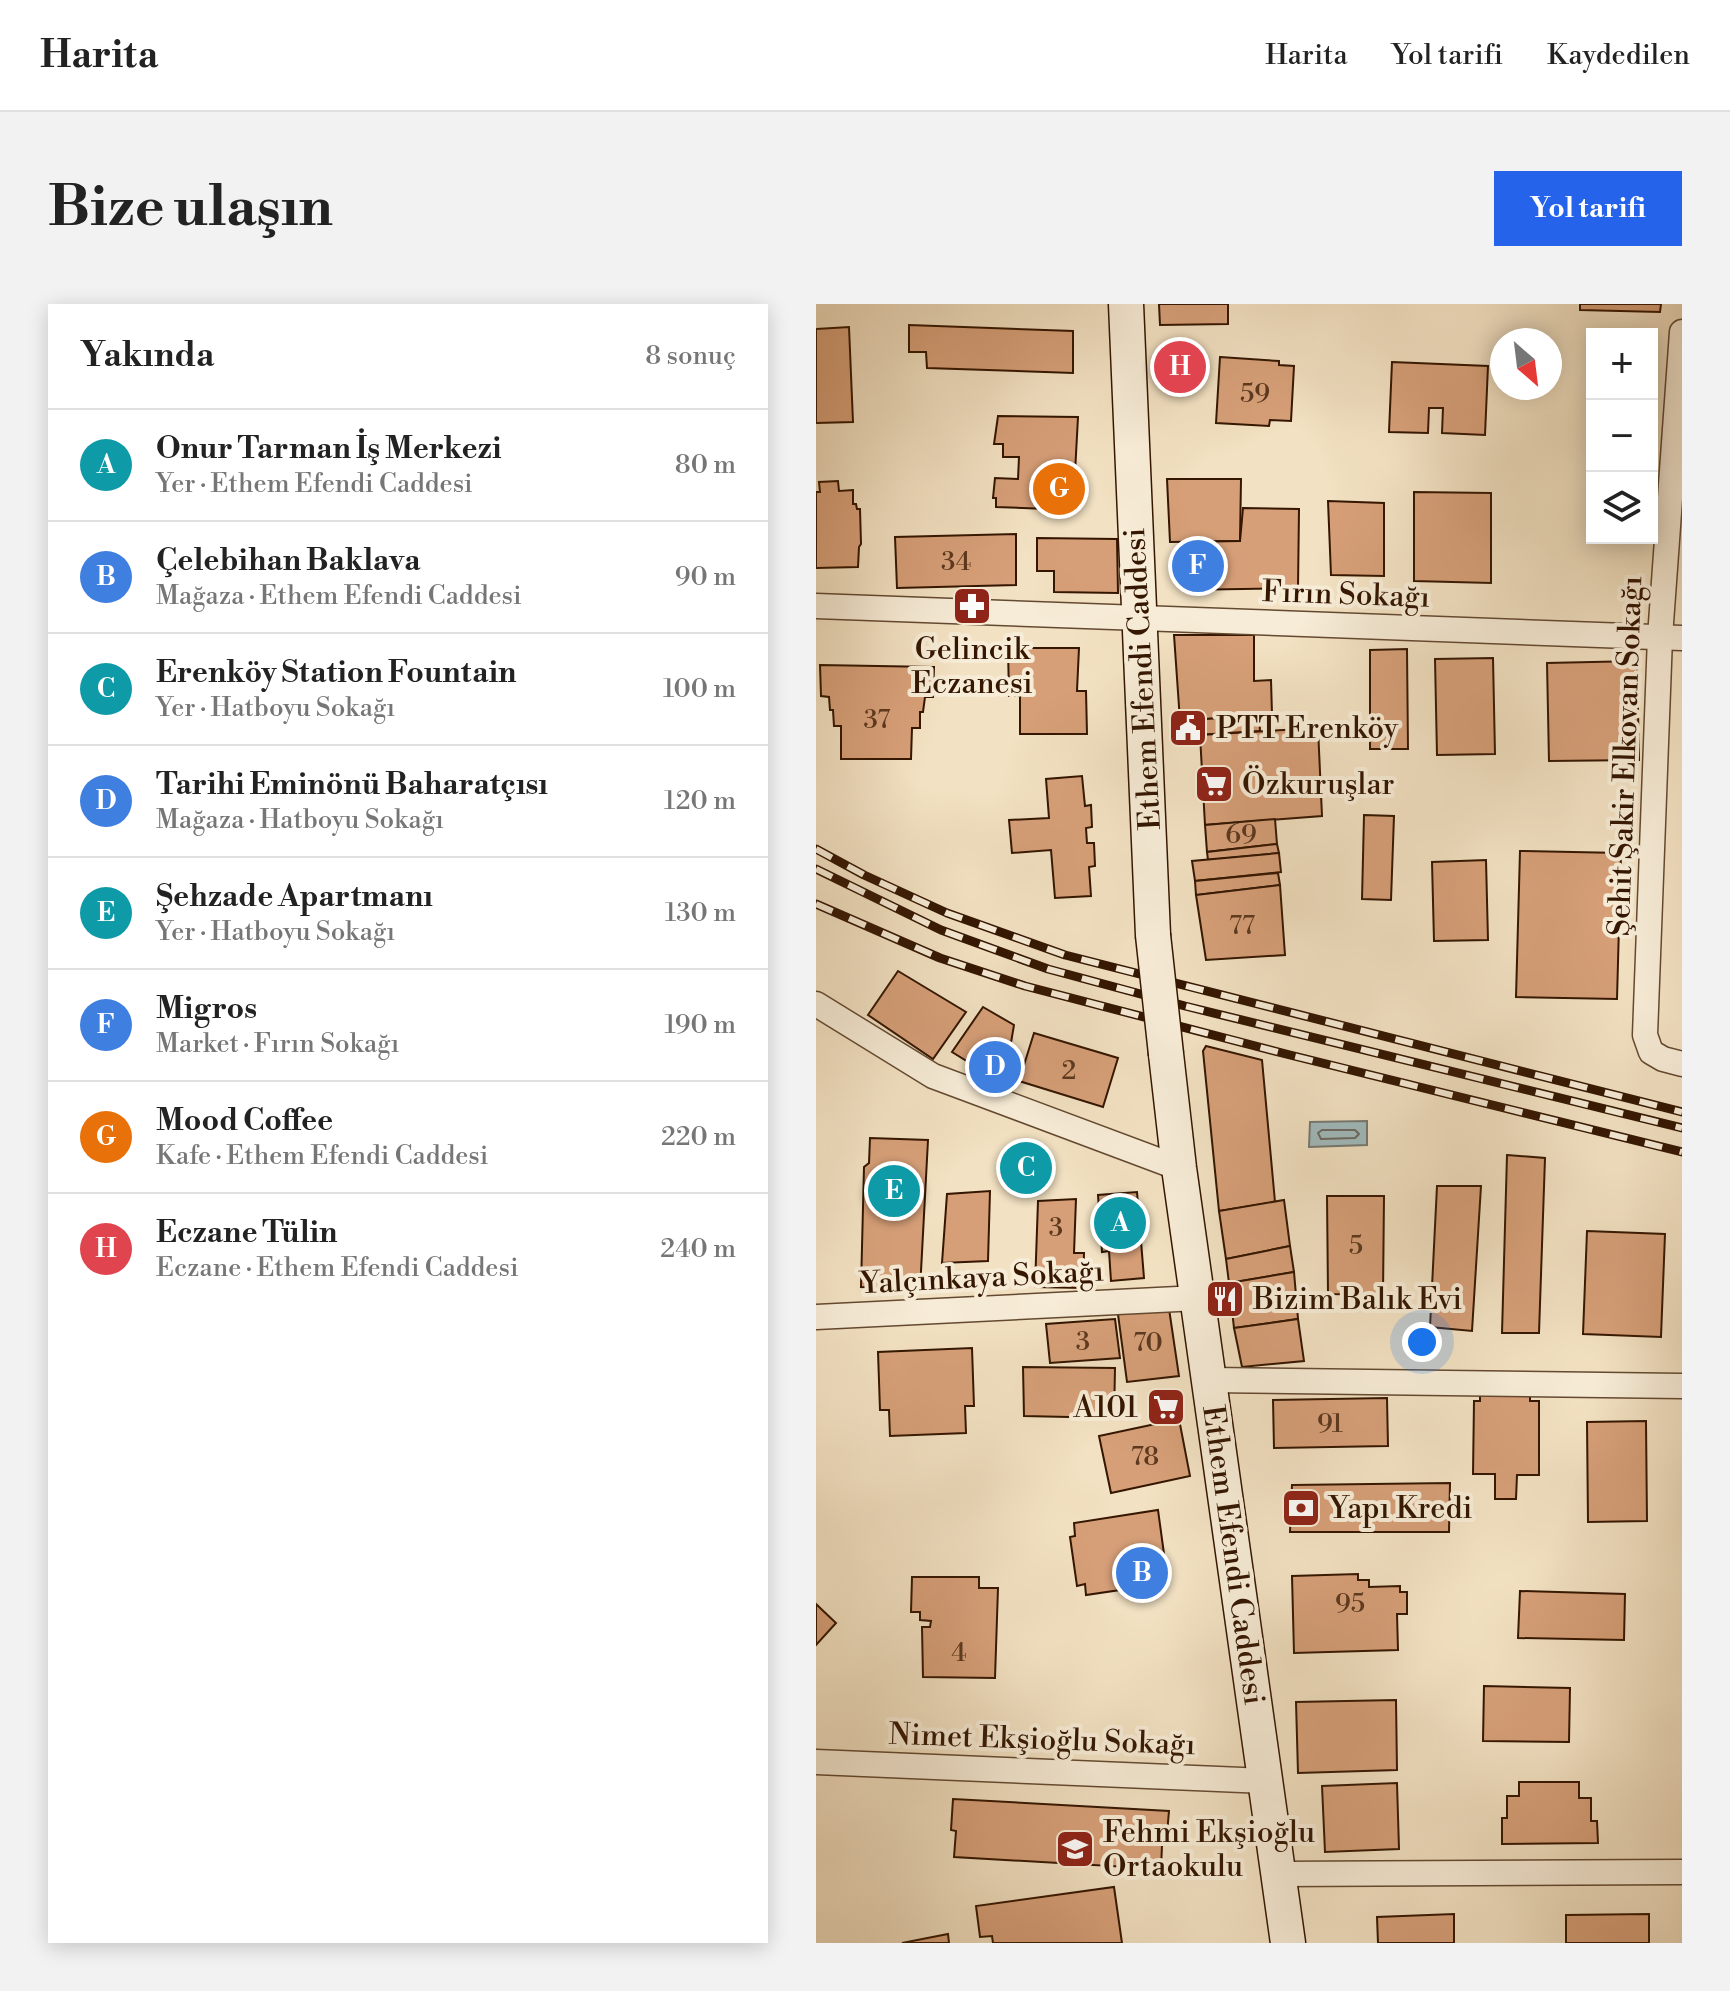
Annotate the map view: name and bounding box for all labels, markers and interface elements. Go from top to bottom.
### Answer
text: Harita [40,32,158,79]
text: Harita [1265,38,1348,73]
text: Yol tarifi [1392,38,1503,73]
text: Kaydedilen [1547,38,1690,73]
button: Yol tarifi [1494,171,1682,246]
text: Bize ulaşın [48,173,333,243]
north arrow [1490,328,1562,400]
map controls [1586,328,1658,544]
button: + [1586,328,1658,400]
text: Yakında [80,335,214,377]
pin: H [1154,337,1206,397]
text: 8 sonuç [645,340,736,372]
house number: 59 [1240,378,1270,410]
button: − [1586,400,1658,472]
text: Onur Tarman İş Merkezi [156,430,501,468]
text: A [97,449,115,481]
text: 80 m [675,449,736,481]
pin: G [1033,459,1085,519]
text: Yer · Ethem Efendi Caddesi [156,468,473,500]
button: layers [1586,472,1658,544]
street label: Ethem Efendi Caddesi [1116,527,1170,831]
pin: F [1172,536,1224,596]
text: Çelebihan Baklava [156,542,420,580]
house number: 34 [941,546,971,578]
text: B [96,561,116,593]
text: 90 m [675,561,736,593]
street label: Fırın Sokağı [1261,573,1431,617]
street label: Şehit Şakir Elkovan Sokağı [1601,575,1651,937]
text: Mağaza · Ethem Efendi Caddesi [156,580,522,612]
pharmacy icon: Gelincik Eczanesi [951,585,993,627]
place label: Gelincik Eczanesi [911,631,1033,703]
text: Erenköy Station Fountain [156,654,516,692]
text: C [97,673,115,705]
text: 100 m [663,673,736,705]
text: Yer · Hatboyu Sokağı [156,692,395,724]
house number: 37 [864,704,890,736]
public building icon: PTT Erenköy [1167,707,1209,749]
place label: PTT Erenköy [1216,710,1399,748]
supermarket icon: Özkuruşlar [1193,763,1235,805]
place label: Özkuruşlar [1242,765,1395,804]
text: Tarihi Eminönü Baharatçısı [156,766,548,804]
text: D [96,785,116,817]
text: 120 m [664,785,736,817]
text: Mağaza · Hatboyu Sokağı [156,804,444,836]
house number: 69 [1225,819,1257,851]
text: Şehzade Apartmanı [156,878,433,916]
text: E [97,897,115,929]
text: 130 m [665,897,736,929]
house number: 77 [1229,910,1255,942]
text: Yer · Hatboyu Sokağı [156,916,395,948]
text: Migros [156,990,257,1028]
text: F [97,1009,115,1041]
text: 190 m [665,1009,736,1041]
text: Market · Fırın Sokağı [156,1028,399,1060]
pin: D [969,1037,1021,1097]
house number: 2 [1062,1055,1076,1087]
text: Mood Coffee [156,1102,333,1140]
text: G [96,1121,116,1153]
text: 220 m [661,1121,736,1153]
pin: C [1000,1138,1052,1198]
text: Kafe · Ethem Efendi Caddesi [156,1140,488,1172]
pin: E [868,1161,920,1221]
pin: A [1094,1193,1146,1253]
house number: 3 [1049,1212,1063,1244]
text: Eczane Tülin [156,1214,338,1252]
house number: 5 [1349,1230,1363,1262]
text: H [95,1233,117,1265]
text: 240 m [660,1233,736,1265]
text: Eczane · Ethem Efendi Caddesi [156,1252,518,1284]
street label: Yalçınkaya Sokağı [857,1253,1105,1303]
restaurant icon: Bizim Balık Evi [1204,1278,1246,1320]
place label: Bizim Balık Evi [1252,1281,1462,1319]
your location [1402,1322,1442,1362]
house number: 3 [1076,1326,1090,1358]
house number: 70 [1133,1327,1163,1359]
supermarket icon: A101 [1145,1386,1187,1428]
place label: A101 [1073,1389,1138,1427]
street label: Ethem Efendi Caddesi [1193,1403,1273,1708]
house number: 91 [1317,1408,1343,1440]
house number: 78 [1131,1441,1159,1473]
bank icon: Yapı Kredi [1280,1487,1322,1529]
place label: Yapı Kredi [1327,1490,1473,1528]
pin: B [1116,1543,1168,1603]
house number: 95 [1335,1588,1365,1620]
house number: 4 [951,1637,967,1669]
street label: Nimet Ekşioğlu Sokağı [888,1716,1196,1764]
place label: Fehmi Ekşioğlu Ortaokulu [1103,1814,1315,1886]
school or university icon: Fehmi Ekşioğlu Ortaokulu [1054,1828,1096,1870]

